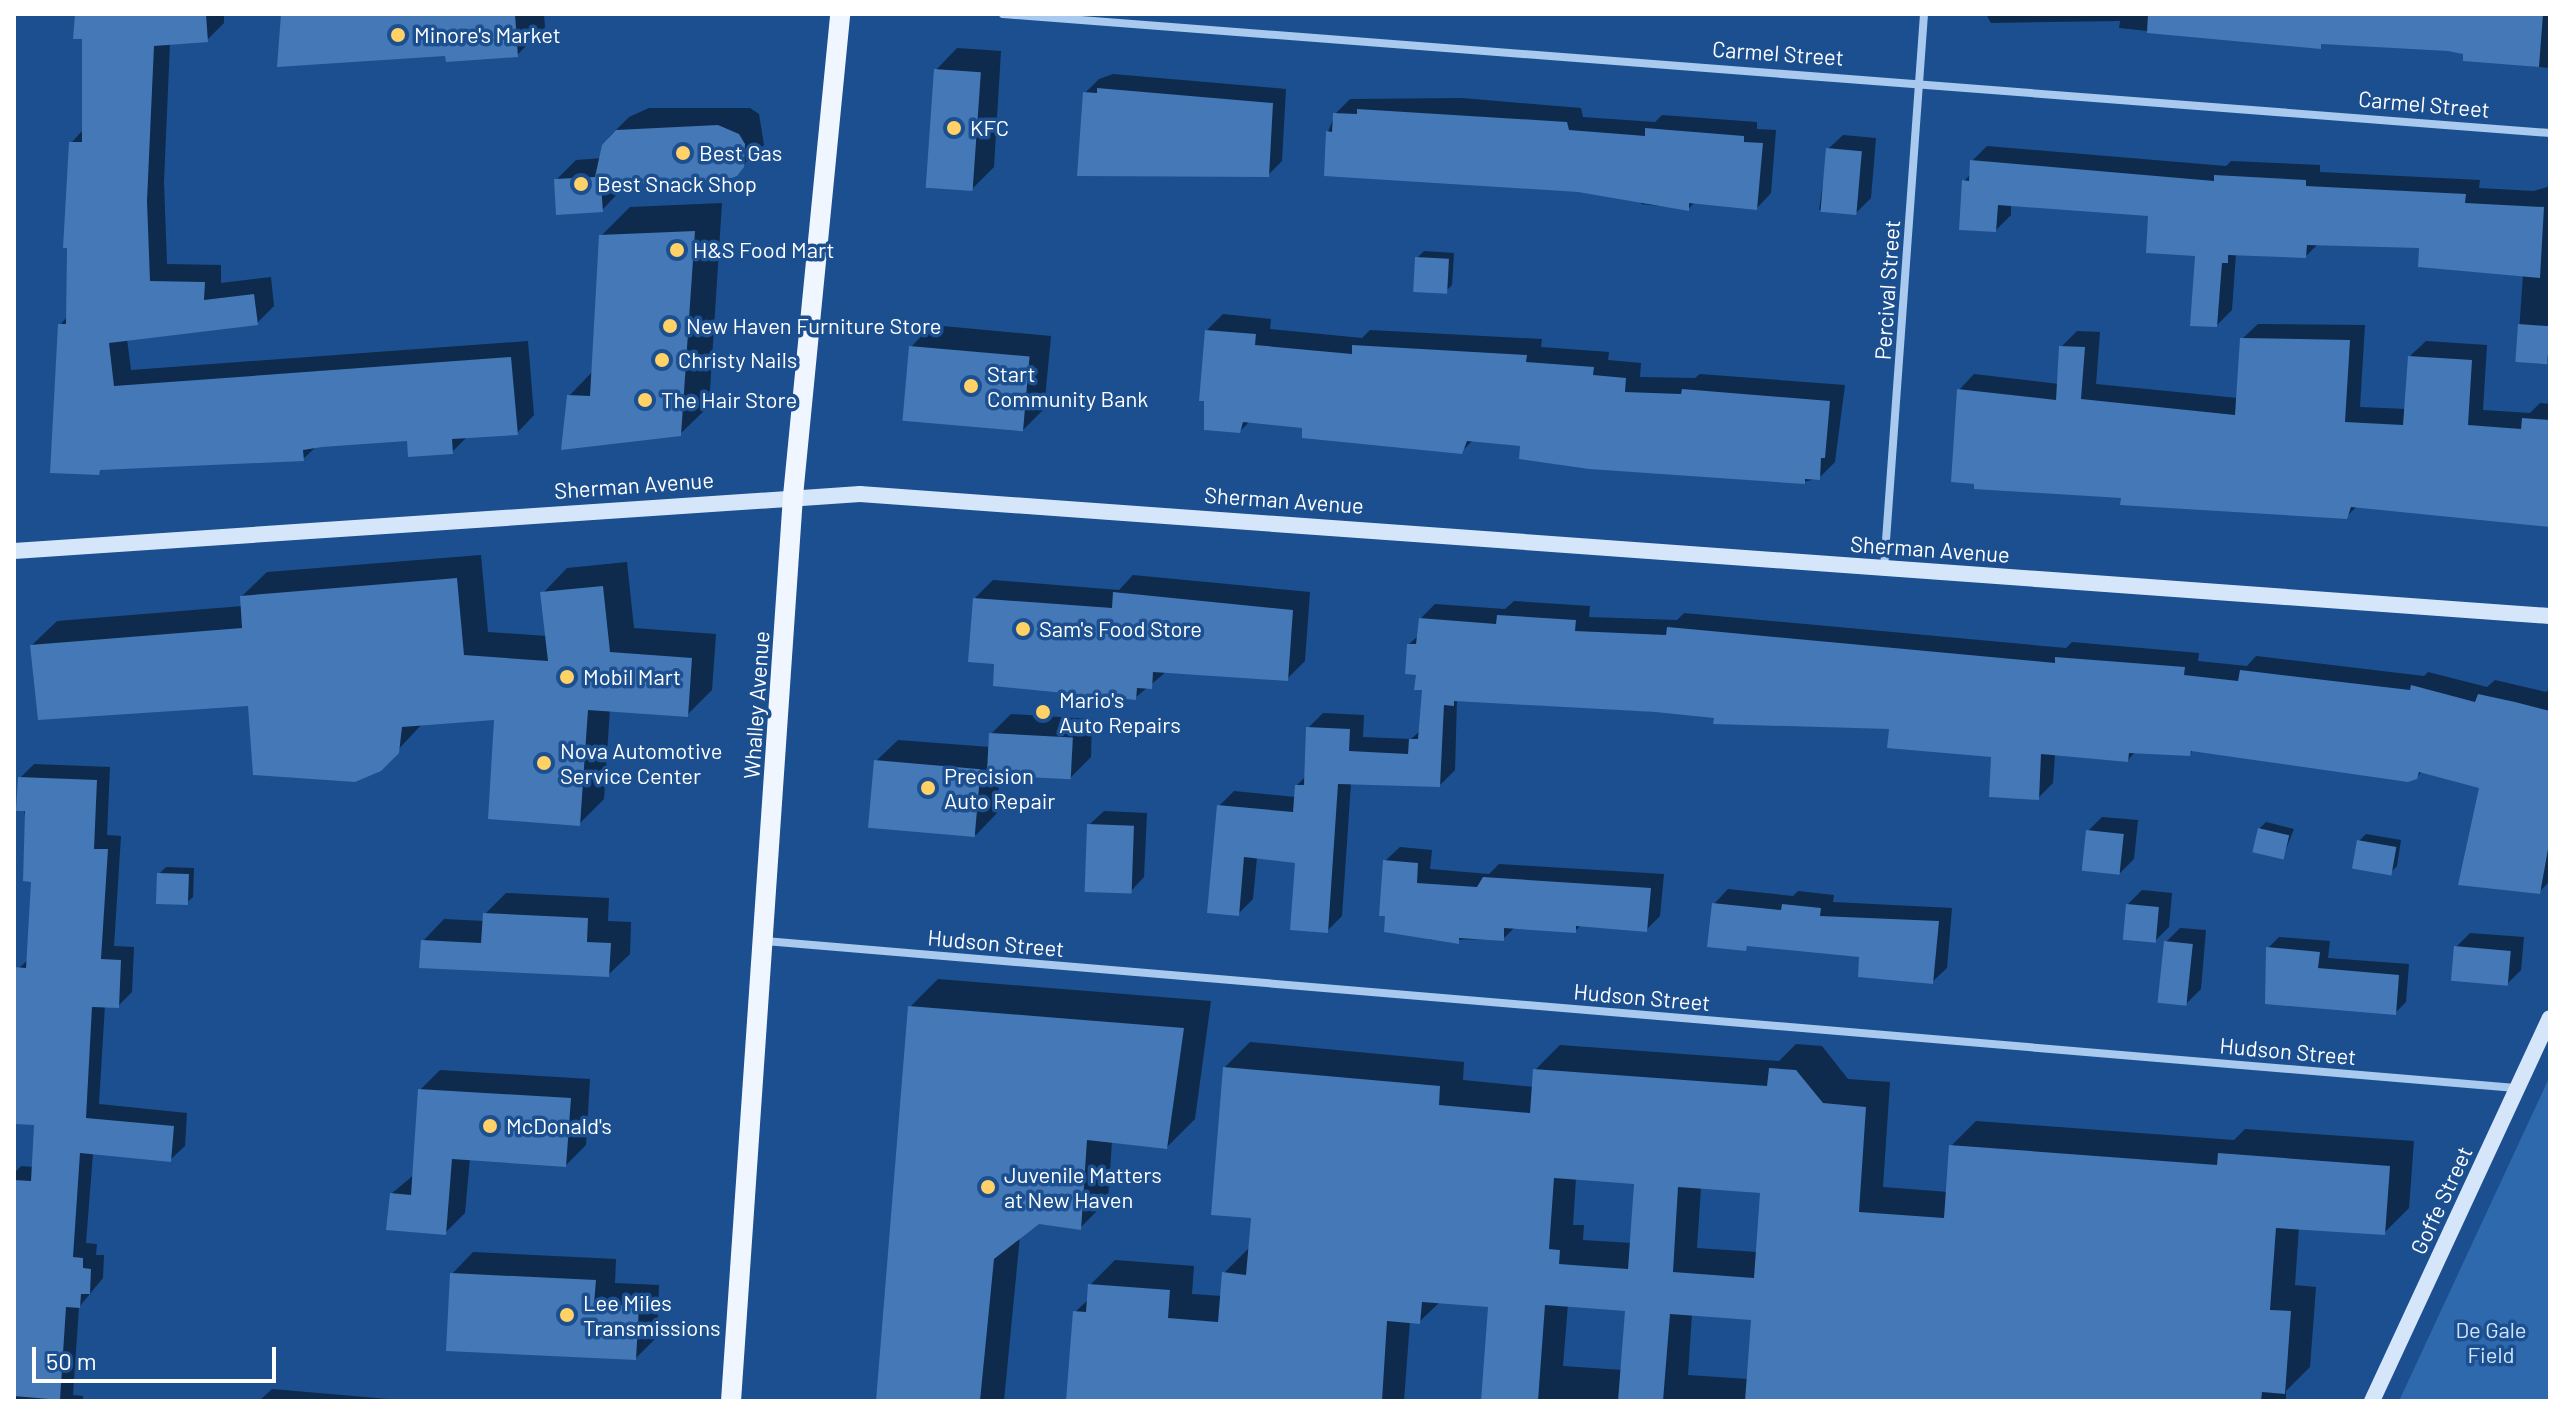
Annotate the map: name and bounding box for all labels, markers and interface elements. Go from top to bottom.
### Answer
place label: Minore's Market [414,22,561,48]
marker: Minore's Market [389,26,407,44]
street label: Carmel Street [1711,35,1845,71]
street label: Carmel Street [2357,85,2491,123]
place label: KFC [970,115,1009,141]
marker: KFC [945,119,963,137]
place label: Best Gas [699,140,782,166]
marker: Best Gas [674,144,692,162]
place label: Best Snack Shop [597,171,757,197]
marker: Best Snack Shop [572,175,590,193]
street label: Percival Street [1869,219,1905,361]
place label: H&S Food Mart [693,237,834,263]
marker: H&S Food Mart [668,241,686,259]
place label: New Haven Furniture Store [686,313,942,339]
marker: New Haven Furniture Store [661,317,679,335]
place label: Christy Nails [678,347,797,373]
marker: Christy Nails [653,351,671,369]
place label: Start Community Bank [987,360,1148,412]
marker: Start Community Bank [962,377,980,395]
place label: The Hair Store [661,387,797,413]
marker: The Hair Store [636,391,654,409]
street label: Sherman Avenue [553,466,715,504]
street label: Sherman Avenue [1203,481,1365,519]
street label: Sherman Avenue [1849,530,2011,568]
place label: Sam's Food Store [1039,616,1202,642]
marker: Sam's Food Store [1014,620,1032,638]
street label: Whalley Avenue [738,630,774,780]
place label: Mobil Mart [583,664,681,690]
marker: Mobil Mart [558,668,576,686]
place label: Mario's Auto Repairs [1059,686,1181,738]
marker: Mario's Auto Repairs [1034,703,1052,721]
place label: Nova Automotive Service Center [560,737,722,788]
marker: Nova Automotive Service Center [535,754,553,772]
place label: Precision Auto Repair [944,762,1055,814]
marker: Precision Auto Repair [919,779,937,797]
street label: Hudson Street [927,924,1065,962]
street label: Hudson Street [1573,978,1711,1016]
street label: Hudson Street [2219,1032,2357,1070]
place label: McDonald's [506,1113,612,1139]
marker: McDonald's [481,1117,499,1135]
street label: Goffe Street [2404,1142,2478,1258]
place label: Juvenile Matters at New Haven [1004,1161,1162,1212]
marker: Juvenile Matters at New Haven [979,1178,997,1196]
place label: Lee Miles Transmissions [583,1289,721,1340]
marker: Lee Miles Transmissions [558,1306,576,1324]
park label: De Gale Field [2455,1316,2527,1368]
scale bar [36,1331,280,1381]
text: 50 m [46,1346,97,1375]

